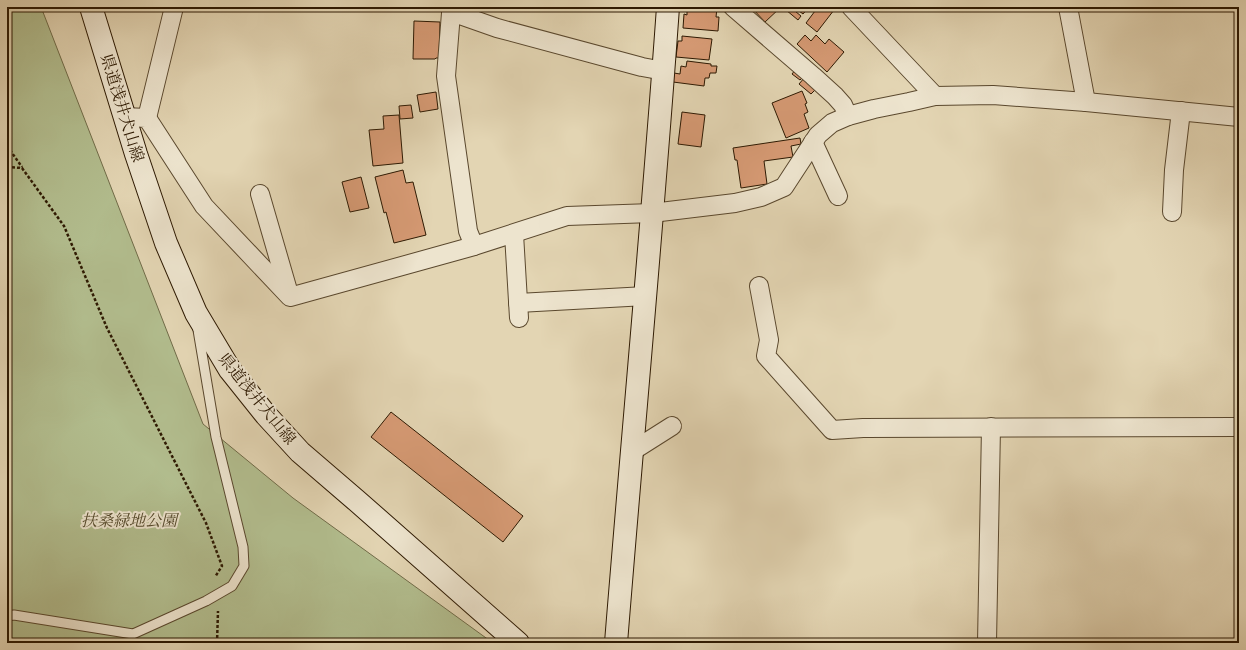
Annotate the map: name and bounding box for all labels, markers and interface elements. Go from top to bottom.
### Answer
street label: 県道浅井犬山線 [96,52,148,164]
street label: 県道浅井犬山線 [214,349,300,449]
park label: 扶桑緑地公園 [81,511,180,531]

